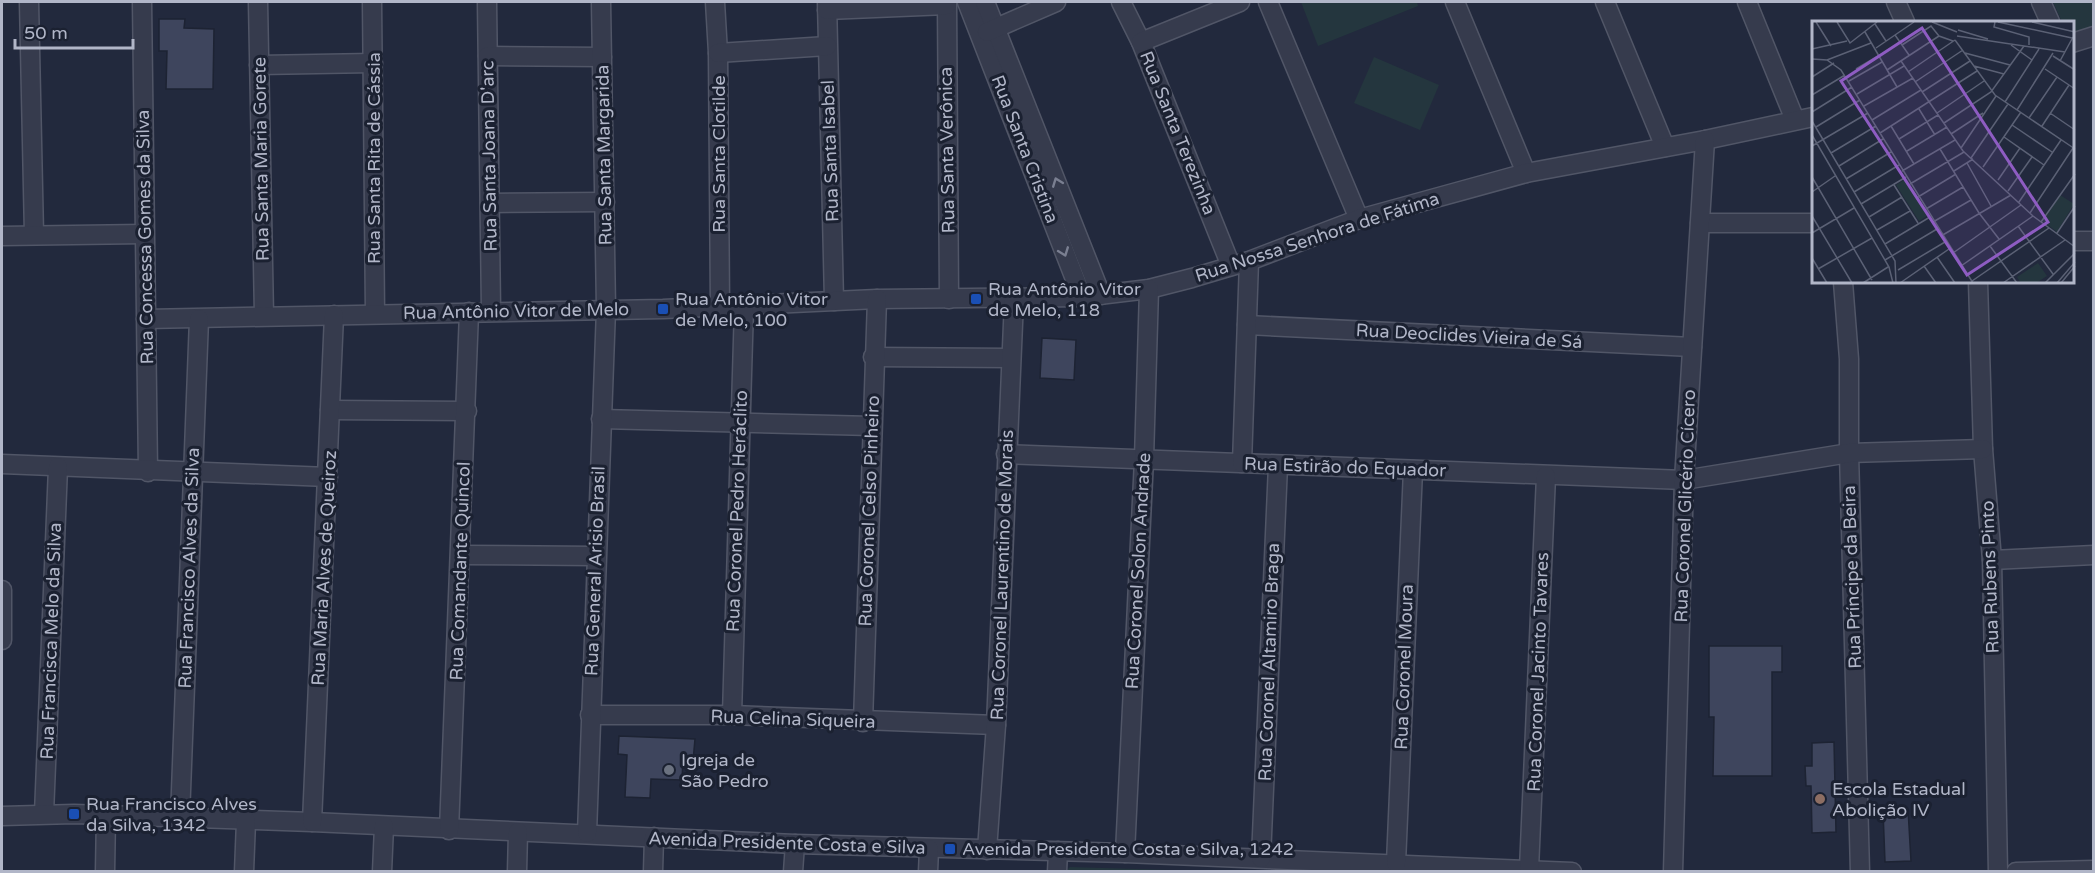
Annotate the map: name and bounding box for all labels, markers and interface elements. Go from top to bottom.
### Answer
scale bar [15,12,134,50]
inset map [1812,21,2074,284]
text: 50 m [24,22,68,44]
street label: Rua Santa Terezinha [1135,48,1221,218]
street label: Rua Santa Rita de Cássia [363,52,385,264]
street label: Rua Santa Maria Gorete [248,57,274,261]
street label: Rua Santa Joana D'arc [476,60,502,252]
street label: Rua Santa Margarida [591,64,617,246]
street label: Rua Santa Verônica [935,67,959,233]
street label: Rua Santa Cristina [987,72,1063,226]
street label: Rua Santa Clotilde [708,75,730,233]
street label: Rua Santa Isabel [817,80,843,222]
street label: Rua Concessa Gomes da Silva [132,109,158,365]
one-way arrow [1052,177,1064,188]
street label: Rua Nossa Senhora de Fátima [1192,187,1442,287]
one-way arrow [1057,246,1070,256]
place label: Rua Antônio Vitor de Melo, 118 [988,278,1141,321]
place label: Rua Antônio Vitor de Melo, 100 [675,288,828,331]
marker: Rua Antônio Vitor de Melo, 118 [969,292,983,306]
street label: Rua Antônio Vitor de Melo [403,298,629,324]
marker: Rua Antônio Vitor de Melo, 100 [656,302,670,316]
street label: Rua Deoclides Vieira de Sá [1355,319,1583,353]
street label: Rua Coronel Glicério Cícero [1670,389,1700,623]
street label: Rua Coronel Pedro Heráclito [722,390,752,632]
street label: Rua Coronel Celso Pinheiro [854,395,884,627]
street label: Rua Coronel Laurentino de Morais [986,429,1018,721]
street label: Rua Francisco Alves da Silva [174,447,204,689]
street label: Rua Maria Alves de Queiroz [307,450,341,686]
street label: Rua Coronel Solon Andrade [1121,452,1155,690]
street label: Rua Estirão do Equador [1243,452,1447,482]
street label: Rua Comandante Quincol [445,461,475,681]
street label: Rua General Arisio Brasil [580,466,610,676]
street label: Rua Príncipe da Beira [1838,485,1866,669]
street label: Rua Rubens Pinto [1976,500,2004,654]
street label: Rua Francisca Melo da Silva [36,522,66,760]
street label: Rua Coronel Altamiro Braga [1254,542,1284,782]
street label: Rua Coronel Jacinto Tavares [1523,552,1553,792]
street label: Rua Coronel Moura [1390,584,1418,750]
street label: Rua Celina Siqueira [710,705,876,733]
place label: Igreja de São Pedro [681,749,769,792]
marker: Igreja de São Pedro [662,763,676,777]
place label: Escola Estadual Abolição IV [1832,778,1966,821]
marker: Escola Estadual Abolição IV [1813,792,1827,806]
place label: Rua Francisco Alves da Silva, 1342 [86,793,257,836]
marker: Rua Francisco Alves da Silva, 1342 [67,807,81,821]
street label: Avenida Presidente Costa e Silva [648,827,926,859]
place label: Avenida Presidente Costa e Silva, 1242 [962,838,1294,860]
marker: Avenida Presidente Costa e Silva, 1242 [943,842,957,856]

